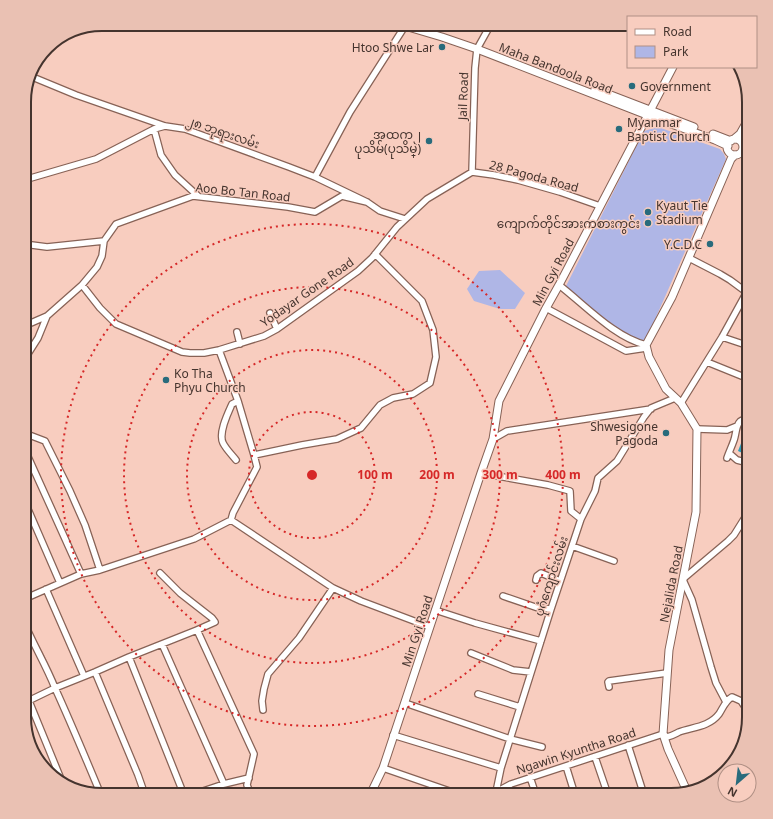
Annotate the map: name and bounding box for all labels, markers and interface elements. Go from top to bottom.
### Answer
legend [627,16,757,68]
text: Road [663,23,692,40]
street label: Maha Bandoola Road [497,38,615,98]
place label: Htoo Shwe Lar [352,39,434,56]
marker: Htoo Shwe Lar [437,42,447,52]
text: Park [663,43,689,60]
street label: Jail Road [454,72,472,121]
place label: Government [640,78,711,95]
marker: Government [627,81,637,91]
street label: ၂၈ ဘုရားလမ်း [184,112,262,154]
place label: Myanmar Baptist Church [627,114,710,145]
marker: Myanmar Baptist Church [614,124,624,134]
place label: အထက၂ ပုသိမ်(ပုသိမ္) [354,126,421,159]
marker: အထက၂ ပုသိမ်(ပုသိမ္) [424,136,434,146]
street label: 28 Pagoda Road [488,156,580,196]
street label: Aoo Bo Tan Road [195,179,291,205]
place label: Kyaut Tie Stadium [656,197,708,228]
marker: Kyaut Tie Stadium [643,207,653,217]
place label: ကျောက်တိုင်အားကစားကွင်း [497,215,640,234]
marker: ကျောက်တိုင်အားကစားကွင်း [643,218,653,228]
street label: Min Gyi Road [528,235,578,309]
place label: Y.C.D.C [664,236,702,253]
marker: Y.C.D.C [705,239,715,249]
street label: Yodayar Gone Road [257,253,357,331]
place label: Ko Tha Phyu Church [174,365,246,396]
marker: Ko Tha Phyu Church [161,375,171,385]
place label: Shwesigone Pagoda [590,418,658,449]
marker: Shwesigone Pagoda [661,428,671,438]
text: 100 m [357,466,393,483]
text: 200 m [419,466,455,483]
text: 300 m [482,466,518,483]
text: 400 m [545,466,581,483]
centre of rings [305,468,319,482]
street label: ပုဂံကျောင်းလမ်း [530,534,574,619]
street label: Nejalida Road [655,544,687,624]
street label: Min Gyi Road [397,593,437,669]
street label: Ngawin Kyuntha Road [514,724,638,778]
north arrow [717,763,757,803]
text: N [725,784,740,801]

